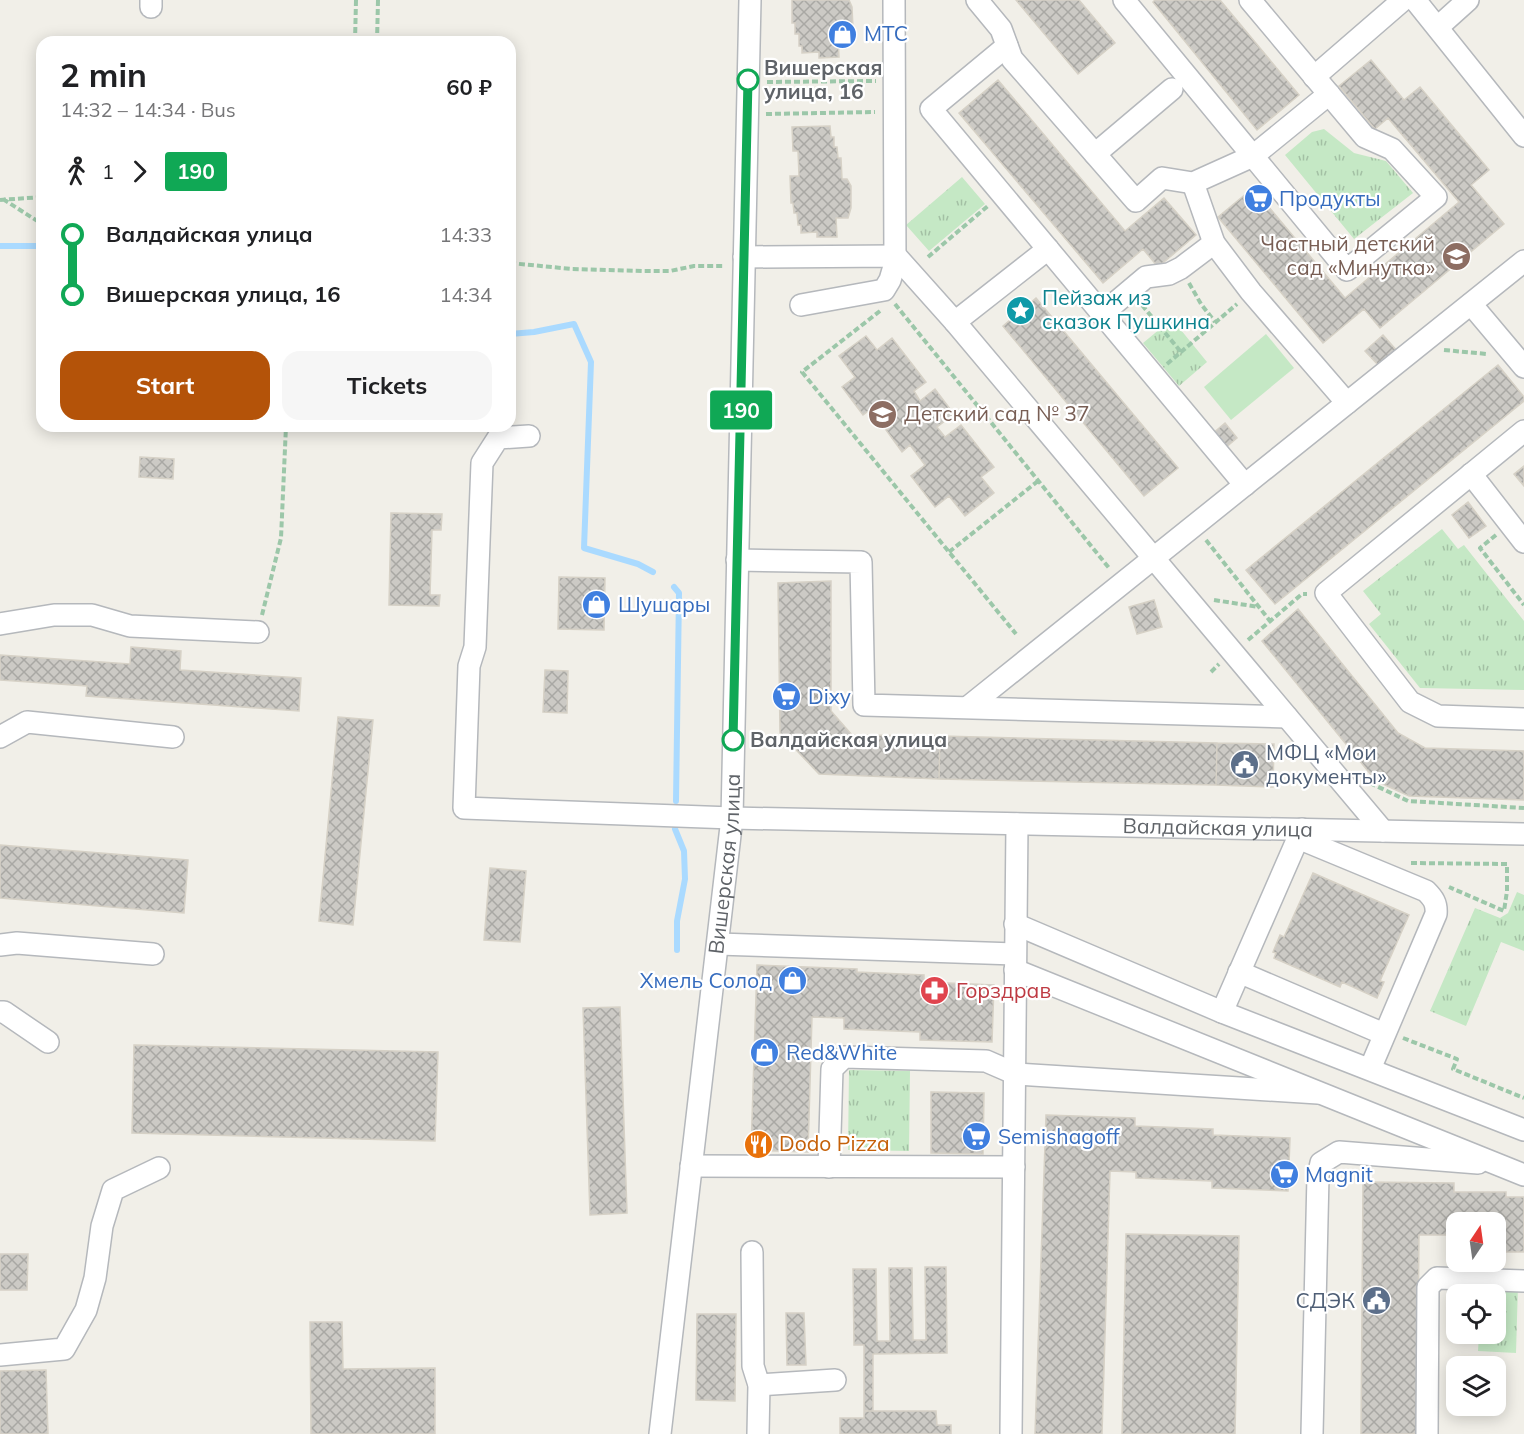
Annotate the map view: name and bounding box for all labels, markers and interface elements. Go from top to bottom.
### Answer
shop icon: МТС [827,18,859,50]
place label: МТС [864,20,908,46]
text: 2 min [60,54,147,95]
place label: Вишерская улица, 16 [764,54,882,104]
marker: Вишерская улица, 16 [737,69,759,91]
text: 60 ₽ [446,73,492,101]
text: 14:32 – 14:34 · Bus [60,97,236,122]
icon: walk [60,155,93,188]
icon: forward [123,155,156,188]
text: 190 [177,158,215,184]
text: 1 [102,159,114,184]
supermarket icon: Продукты [1242,183,1274,215]
place label: Продукты [1279,185,1381,211]
text: Валдайская улица [106,220,313,248]
text: 14:33 [439,222,492,247]
place label: Частный детский сад «Минутка» [1261,230,1435,280]
school or university icon: Частный детский сад «Минутка» [1440,240,1472,272]
text: Вишерская улица, 16 [106,280,340,308]
text: 14:34 [439,282,492,307]
place label: Пейзаж из сказок Пушкина [1042,284,1210,334]
place icon: Пейзаж из сказок Пушкина [1005,294,1037,326]
button: Start [60,351,270,420]
button: Tickets [282,351,492,420]
line badge: 190 [706,390,776,430]
text: 190 [722,397,760,423]
school or university icon: Детский сад № 37 [867,398,899,430]
place label: Детский сад № 37 [904,400,1090,426]
shop icon: Шушары [581,589,613,621]
place label: Шушары [618,591,710,617]
supermarket icon: Dixy [771,681,803,713]
place label: Dixy [808,683,851,709]
place label: Валдайская улица [750,726,947,752]
marker: Валдайская улица [722,729,744,751]
place label: МФЦ «Мои документы» [1266,739,1386,789]
public building icon: МФЦ «Мои документы» [1229,749,1261,781]
street label: Вишерская улица [702,773,745,955]
street label: Валдайская улица [1122,812,1313,842]
shop icon: Хмель Солод [777,965,809,997]
place label: Хмель Солод [640,967,772,993]
pharmacy icon: Горздрав [919,975,951,1007]
place label: Горздрав [956,977,1051,1003]
shop icon: Red&White [749,1037,781,1069]
place label: Red&White [786,1039,897,1065]
supermarket icon: Semishagoff [961,1121,993,1153]
place label: Semishagoff [998,1123,1121,1149]
restaurant icon: Dodo Pizza [742,1128,774,1160]
place label: Dodo Pizza [779,1130,890,1156]
supermarket icon: Magnit [1268,1159,1300,1191]
place label: Magnit [1305,1161,1373,1187]
north arrow [1446,1212,1506,1272]
map controls [1446,1212,1506,1416]
button: locate [1446,1284,1506,1344]
public building icon: СДЭК [1360,1285,1392,1317]
place label: СДЭК [1296,1287,1355,1313]
button: layers [1446,1356,1506,1416]

